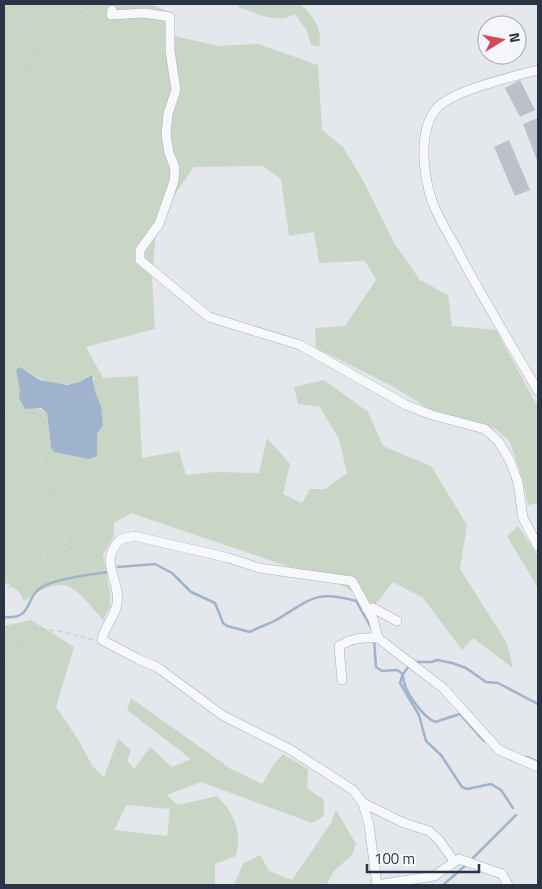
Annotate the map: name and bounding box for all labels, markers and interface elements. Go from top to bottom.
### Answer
north arrow [477,15,527,65]
text: N [504,31,526,44]
scale bar [367,842,480,874]
text: 100 m [374,847,415,870]

